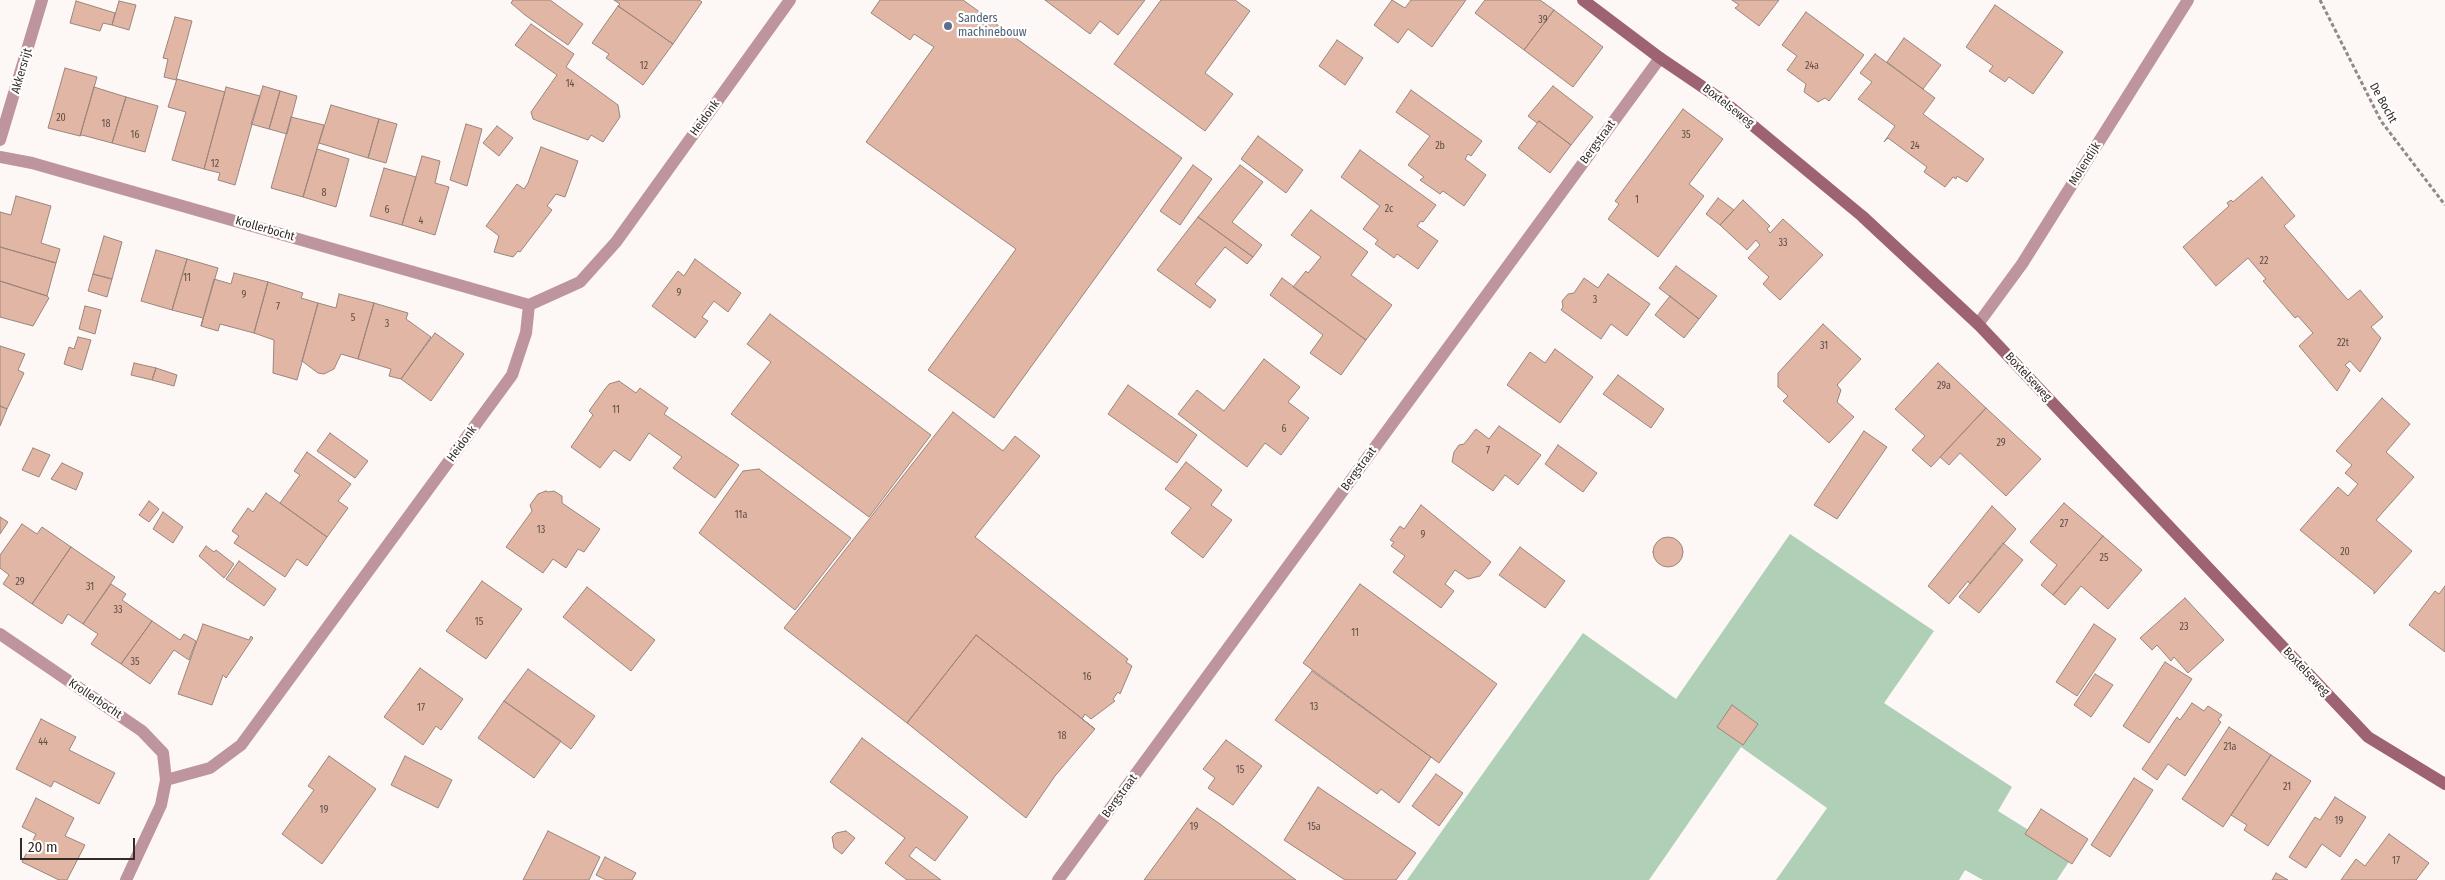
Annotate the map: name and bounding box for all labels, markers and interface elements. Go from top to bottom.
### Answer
place label: Sanders machinebouw [958,12,1027,40]
house number: 39 [1538,14,1548,26]
marker: Sanders machinebouw [942,20,954,32]
street label: Akkersrijt [9,47,35,95]
house number: 12 [640,60,648,72]
house number: 24a [1805,60,1819,72]
house number: 14 [566,78,574,90]
street label: De Bocht [2366,80,2400,126]
street label: Boxtelseweg [1699,81,1757,131]
street label: Heidonk [687,97,723,139]
house number: 20 [56,112,66,124]
street label: Bergstraat [1577,117,1619,167]
house number: 18 [102,118,110,130]
house number: 16 [131,129,139,141]
house number: 35 [1681,129,1691,141]
house number: 2b [1435,140,1445,152]
house number: 24 [1910,140,1920,152]
street label: Molendijk [2066,140,2104,188]
house number: 12 [211,158,219,170]
house number: 8 [322,187,326,199]
house number: 1 [1635,194,1639,206]
house number: 2c [1385,203,1393,215]
house number: 6 [385,204,389,216]
street label: Krollerbocht [234,214,296,244]
house number: 4 [419,215,423,227]
house number: 33 [1778,237,1788,249]
house number: 22 [2260,255,2268,267]
house number: 11 [183,272,191,284]
house number: 9 [677,287,681,299]
house number: 9 [242,289,246,301]
house number: 3 [1593,294,1597,306]
house number: 7 [276,301,280,313]
house number: 5 [351,312,355,324]
house number: 3 [385,318,389,330]
house number: 22t [2337,337,2349,349]
house number: 31 [1820,340,1828,352]
street label: Boxtelseweg [2002,350,2054,404]
house number: 29a [1937,380,1951,392]
house number: 11 [612,404,620,416]
street label: Heidonk [444,423,480,465]
house number: 6 [1282,423,1286,435]
house number: 29 [1996,437,2006,449]
street label: Bergstraat [1338,444,1380,494]
house number: 7 [1486,445,1490,457]
house number: 11a [735,509,747,521]
house number: 27 [2060,518,2068,530]
house number: 13 [537,524,545,536]
house number: 9 [1421,529,1425,541]
house number: 20 [2340,546,2350,558]
house number: 25 [2100,552,2108,564]
house number: 29 [15,576,25,588]
house number: 31 [86,581,94,593]
house number: 33 [113,604,123,616]
house number: 15 [475,616,483,628]
house number: 23 [2180,621,2188,633]
house number: 11 [1351,627,1359,639]
street label: Boxtelseweg [2280,645,2332,699]
house number: 35 [130,656,140,668]
house number: 16 [1083,671,1091,683]
street label: Krollerbocht [66,676,124,722]
house number: 13 [1310,701,1318,713]
house number: 17 [417,702,425,714]
house number: 18 [1058,730,1066,742]
house number: 44 [38,736,48,748]
house number: 21a [2224,741,2236,753]
house number: 15 [1236,764,1244,776]
street label: Bergstraat [1099,771,1141,821]
house number: 21 [2283,781,2291,793]
house number: 19 [320,804,328,816]
house number: 19 [2335,815,2343,827]
house number: 19 [1190,821,1198,833]
house number: 15a [1307,821,1321,833]
scale bar [22,828,138,860]
text: 20 m [28,838,58,856]
house number: 17 [2392,855,2400,867]

